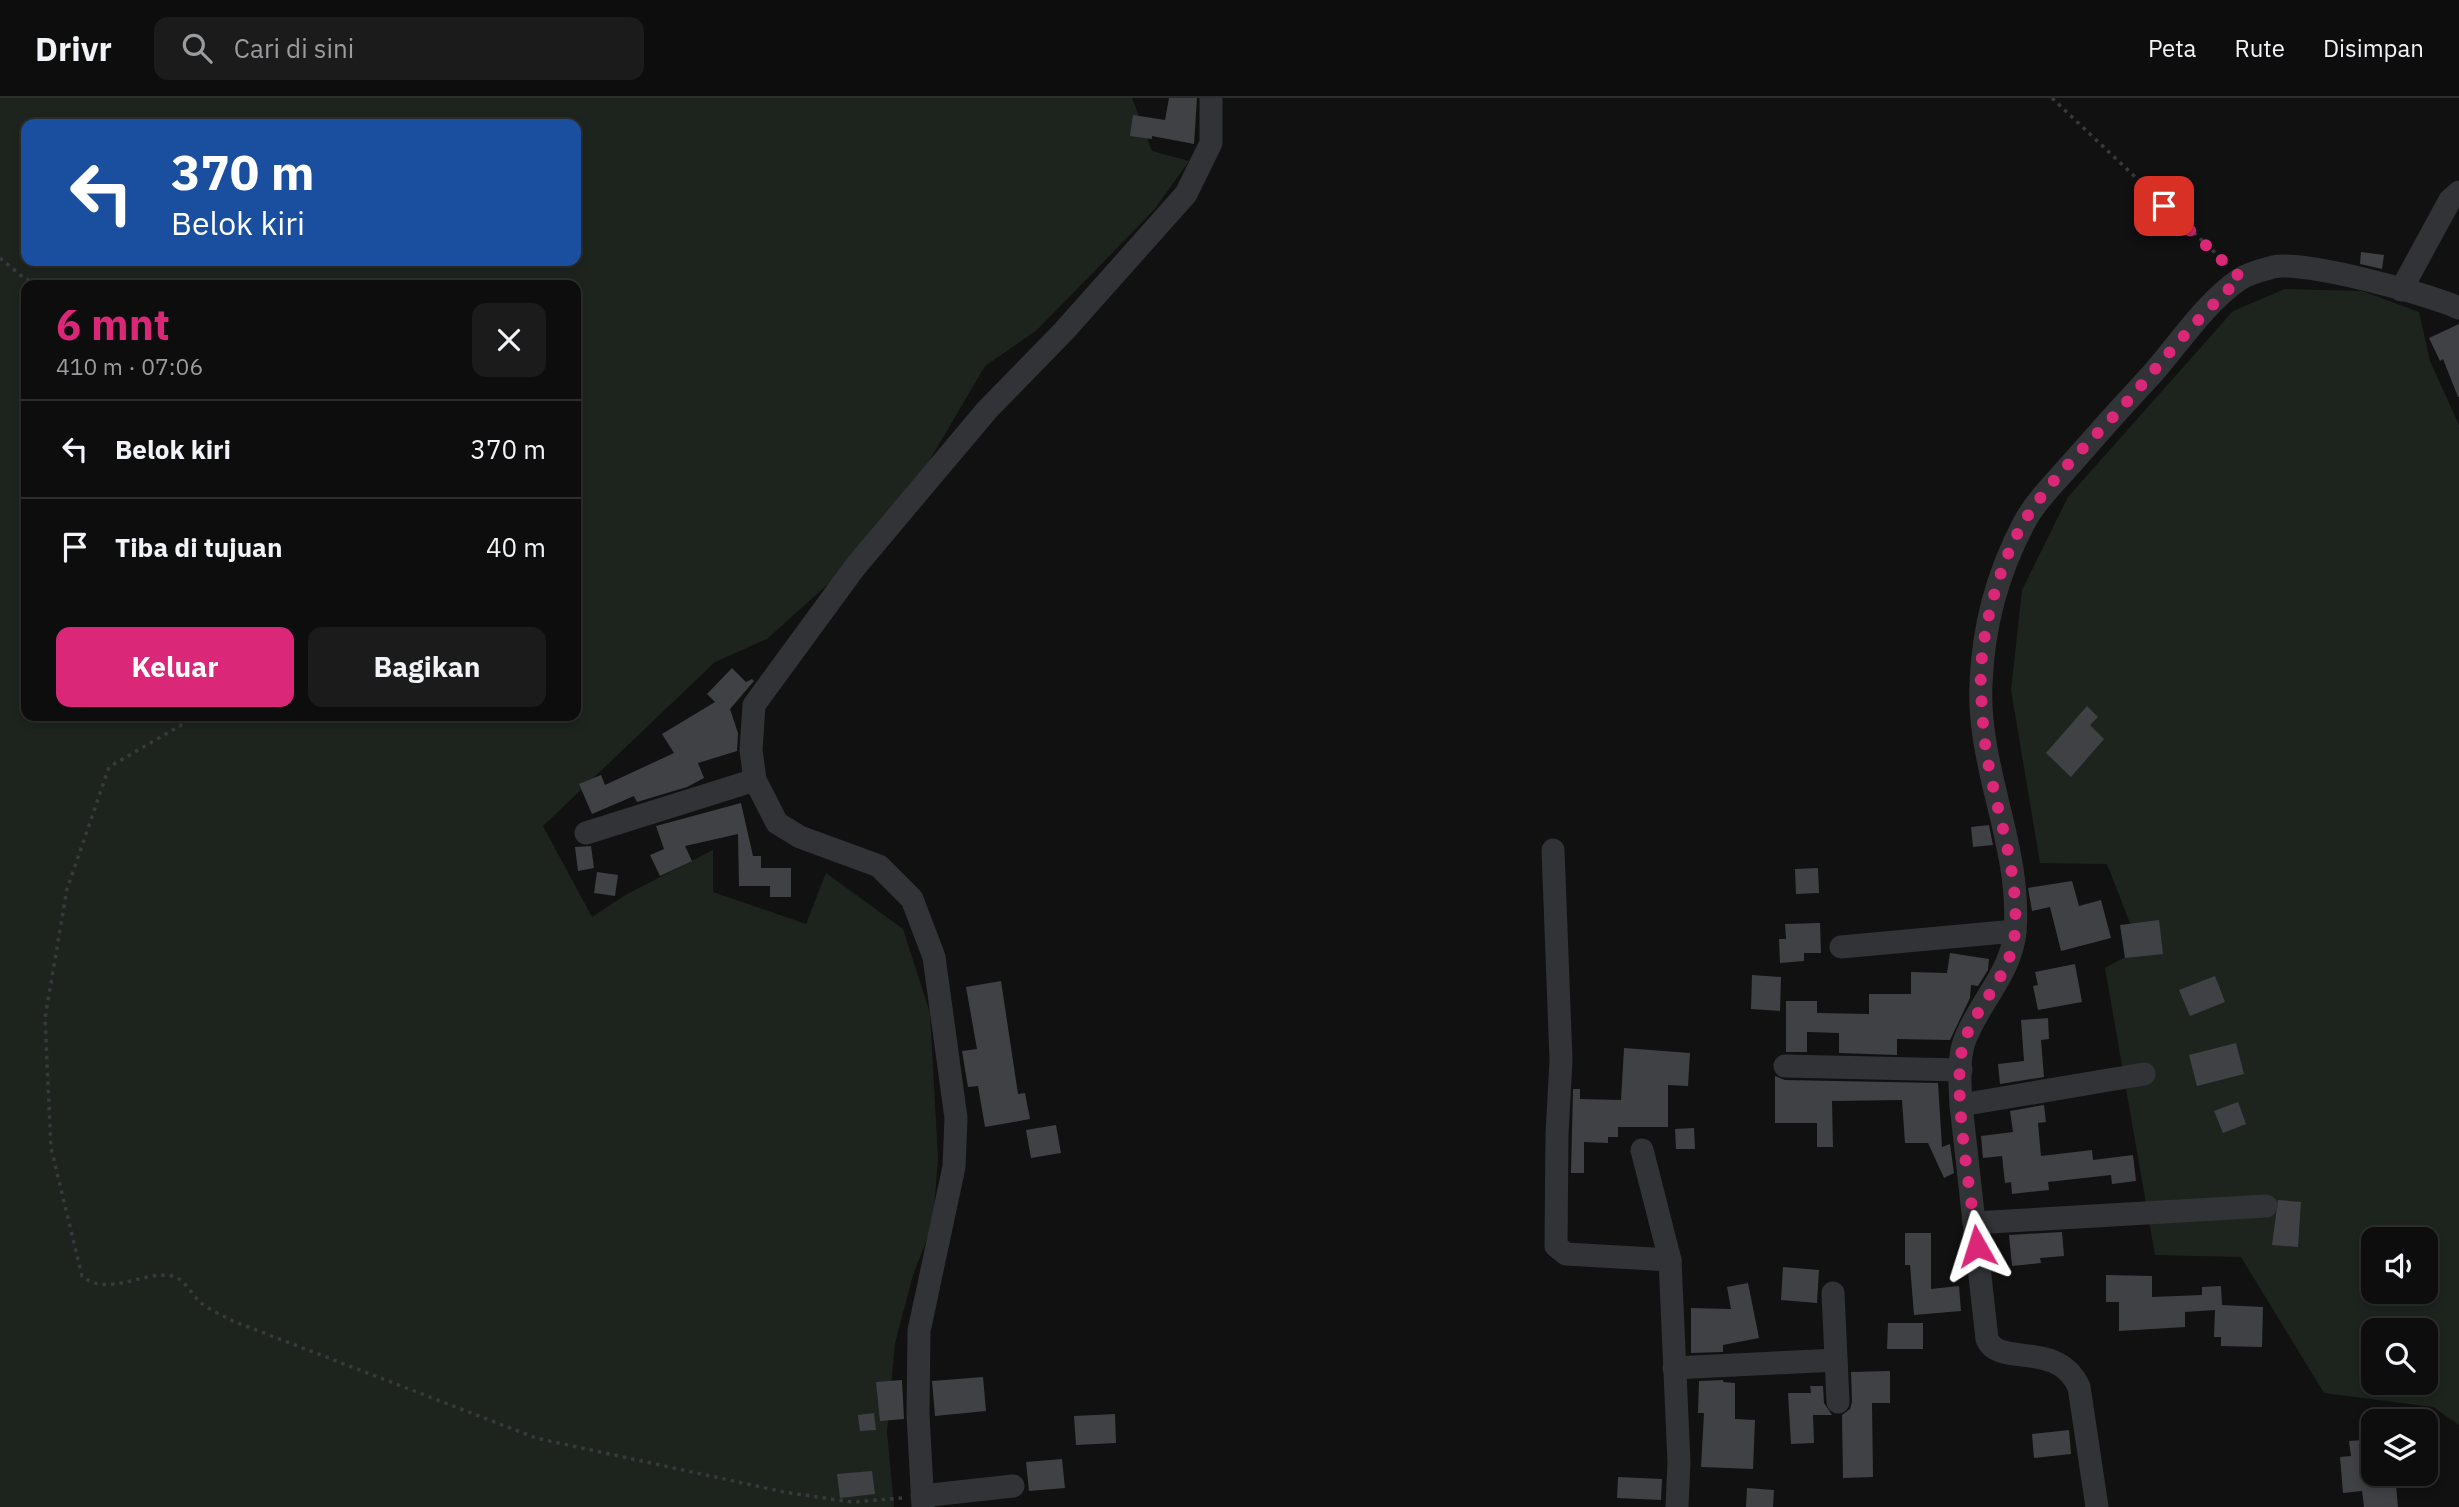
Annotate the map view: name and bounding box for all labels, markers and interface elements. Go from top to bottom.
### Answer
search box [154,17,644,80]
text: Drivr [35,27,112,70]
icon: search [178,29,216,67]
text: Cari di sini [234,31,354,65]
text: Peta [2148,32,2196,64]
text: Rute [2234,32,2285,64]
text: Disimpan [2323,32,2424,64]
text: 370 m [171,140,315,203]
icon: left [56,147,147,238]
pin [2134,176,2194,236]
icon: arrive [2145,187,2183,225]
text: Belok kiri [171,202,305,244]
text: 6 mnt [56,297,170,352]
button: close [472,303,546,377]
text: 410 m · 07:06 [56,351,203,381]
icon: left [56,430,94,468]
text: Belok kiri [115,432,231,466]
text: 370 m [470,432,546,466]
icon: arrive [56,528,94,566]
text: Tiba di tujuan [115,530,282,564]
text: 40 m [486,530,546,564]
button: Keluar [56,627,294,707]
button: Bagikan [308,627,546,707]
position arrow [1940,1209,2014,1283]
map controls [2361,1227,2438,1486]
button: sound [2361,1227,2438,1304]
button: search [2361,1318,2438,1395]
button: layers [2361,1409,2438,1486]

